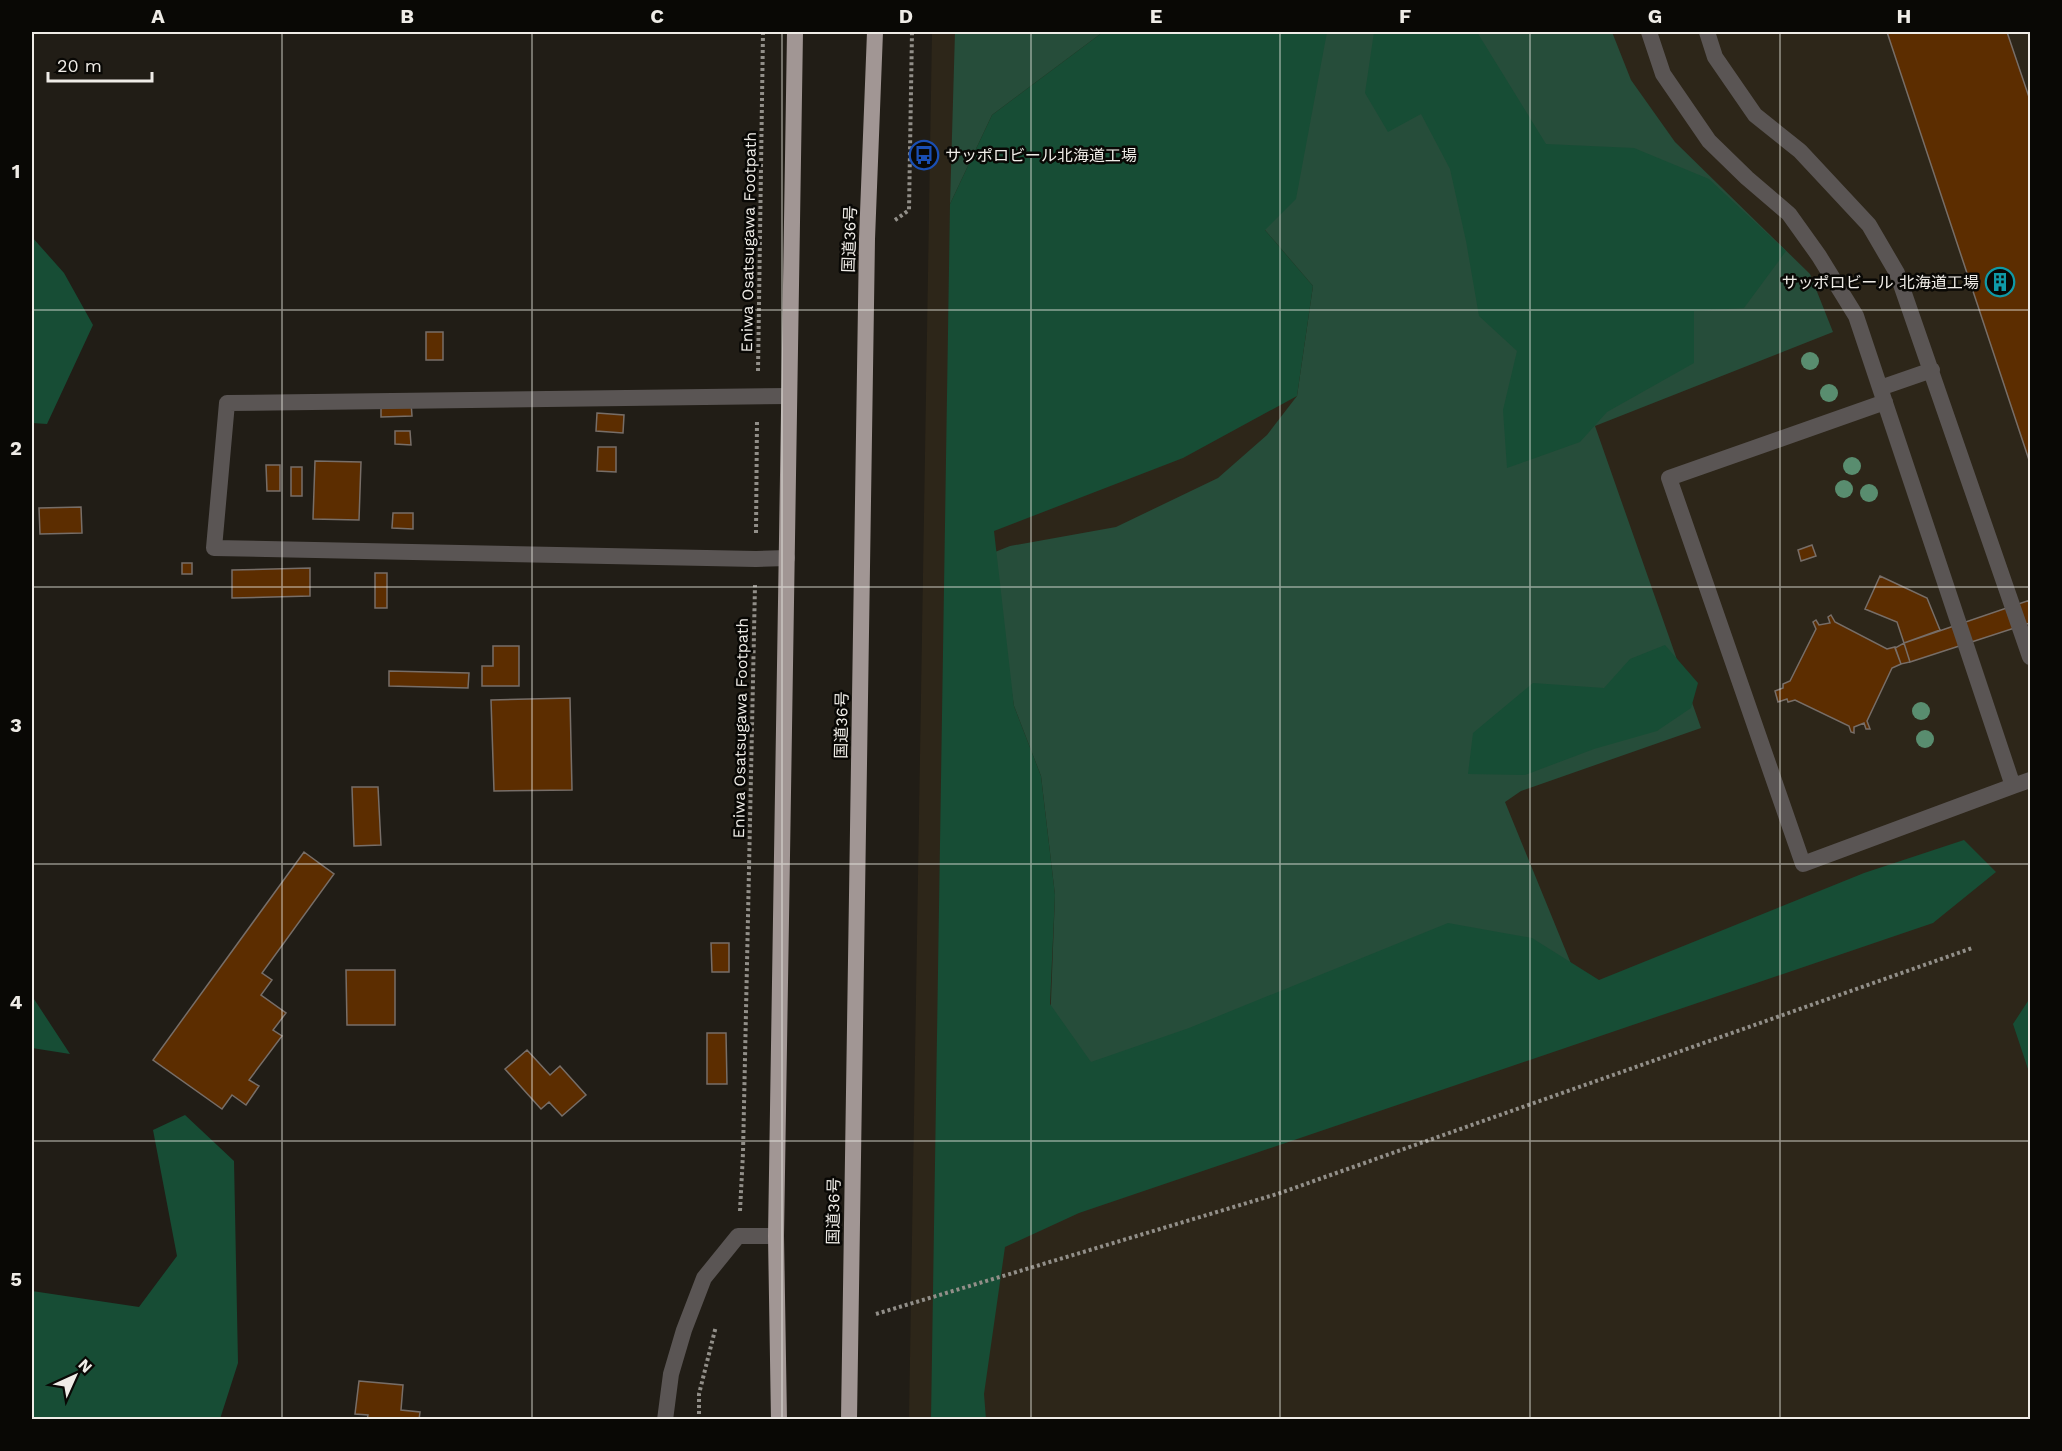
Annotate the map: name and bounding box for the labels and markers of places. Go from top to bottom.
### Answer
bus stop icon: サッポロビール北海道工場 [908,139,940,171]
place label: サッポロビール北海道工場 [945,146,1137,165]
building icon: サッポロビール 北海道工場 [1984,266,2016,298]
place label: サッポロビール 北海道工場 [1782,273,1979,292]

